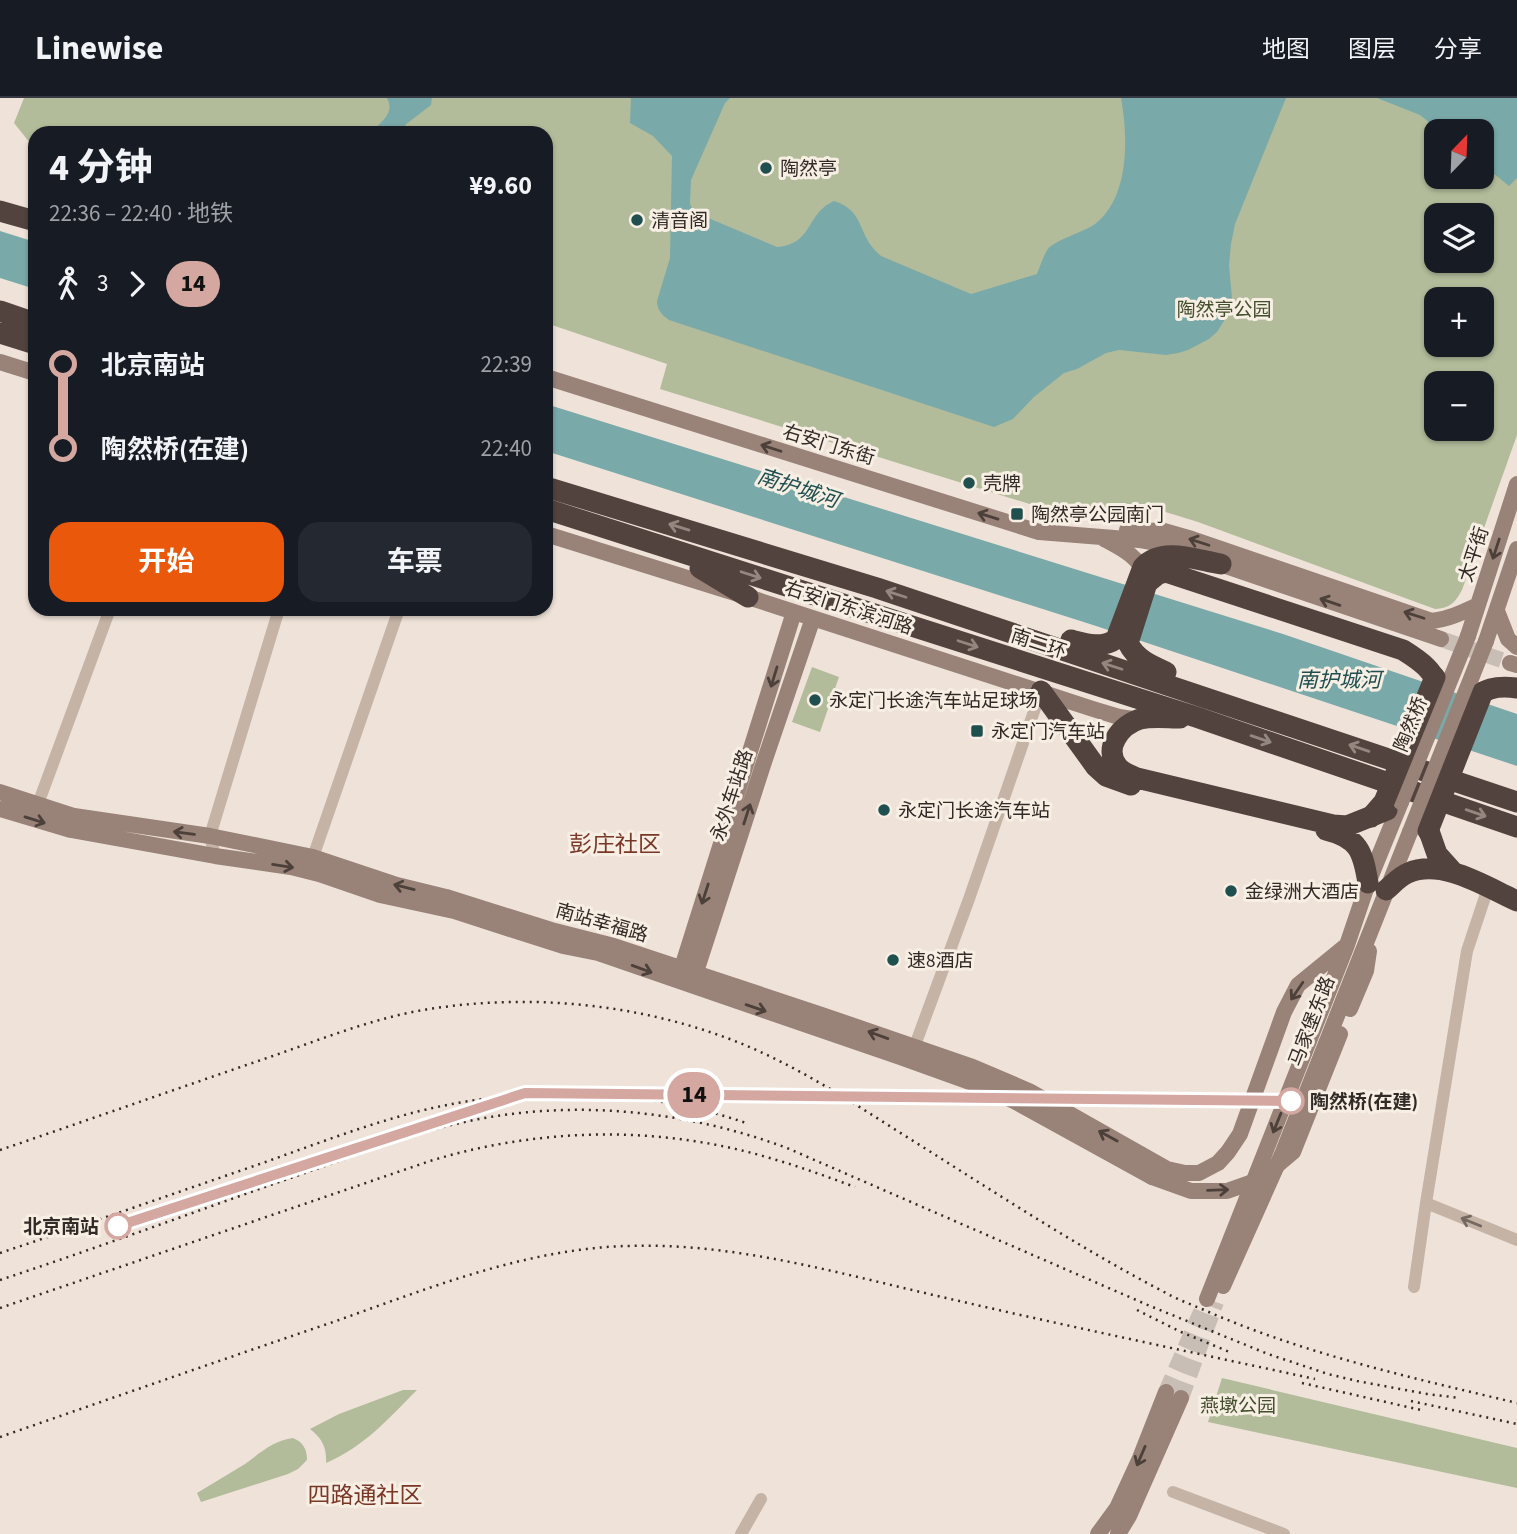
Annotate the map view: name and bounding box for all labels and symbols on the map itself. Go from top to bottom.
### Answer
north arrow [1424,119,1494,189]
place label: 陶然亭 [780,156,837,183]
marker: 陶然亭 [758,160,774,176]
place label: 清音阁 [651,208,708,235]
marker: 清音阁 [629,212,645,228]
park label: 陶然亭公园 [1176,297,1272,324]
street label: 右安门东街 [779,419,878,472]
one-way arrow [760,440,782,453]
water label: 南护城河 [753,461,846,516]
place label: 壳牌 [983,471,1021,498]
marker: 壳牌 [961,475,977,491]
place label: 陶然亭公园南门 [1031,502,1164,529]
marker: 陶然亭公园南门 [1009,506,1025,522]
one-way arrow [977,508,999,521]
one-way arrow [668,520,690,533]
street label: 太平街 [1453,523,1496,586]
one-way arrow [1188,534,1210,547]
one-way arrow [1489,538,1501,560]
one-way arrow [740,570,762,583]
street label: 右安门东滨河路 [781,575,916,642]
one-way arrow [886,587,908,599]
one-way arrow [1319,594,1341,607]
one-way arrow [1403,608,1425,621]
street label: 南二环 [1007,623,1070,666]
one-way arrow [956,639,978,652]
one-way arrow [1102,658,1124,671]
water label: 南护城河 [1297,665,1385,695]
one-way arrow [766,666,779,688]
place label: 永定门长途汽车站足球场 [829,688,1038,715]
marker: 永定门长途汽车站足球场 [807,692,823,708]
street label: 陶然桥 [1388,693,1435,756]
place label: 永定门汽车站 [991,719,1105,746]
marker: 永定门汽车站 [969,723,985,739]
one-way arrow [1249,734,1271,746]
one-way arrow [1349,741,1371,754]
street label: 永外车站路 [705,746,760,845]
place label: 永定门长途汽车站 [898,798,1050,825]
marker: 永定门长途汽车站 [876,802,892,818]
one-way arrow [742,804,755,826]
one-way arrow [1464,808,1486,820]
one-way arrow [24,815,46,828]
one-way arrow [173,826,196,839]
district label: 彭庄社区 [569,828,661,861]
one-way arrow [271,860,294,873]
place label: 金绿洲大酒店 [1245,879,1359,906]
one-way arrow [394,880,416,893]
one-way arrow [698,882,710,904]
marker: 金绿洲大酒店 [1223,883,1239,899]
street label: 南站幸福路 [552,897,651,950]
place label: 速8酒店 [907,948,973,975]
marker: 速8酒店 [885,952,901,968]
one-way arrow [631,964,653,977]
street label: 马家堡东路 [1283,972,1342,1071]
one-way arrow [1290,981,1304,1000]
one-way arrow [745,1003,767,1015]
one-way arrow [867,1028,889,1040]
line badge: 14 [662,1072,726,1118]
marker: 陶然桥(在建) [1278,1088,1304,1114]
place label: 陶然桥(在建) [1310,1089,1418,1116]
one-way arrow [1269,1111,1282,1133]
one-way arrow [1098,1129,1119,1142]
one-way arrow [1206,1184,1229,1197]
marker: 北京南站 [105,1213,131,1239]
place label: 北京南站 [23,1214,99,1241]
one-way arrow [1461,1214,1483,1227]
park label: 燕墩公园 [1200,1393,1276,1420]
one-way arrow [1134,1444,1147,1466]
district label: 四路通社区 [308,1479,423,1512]

